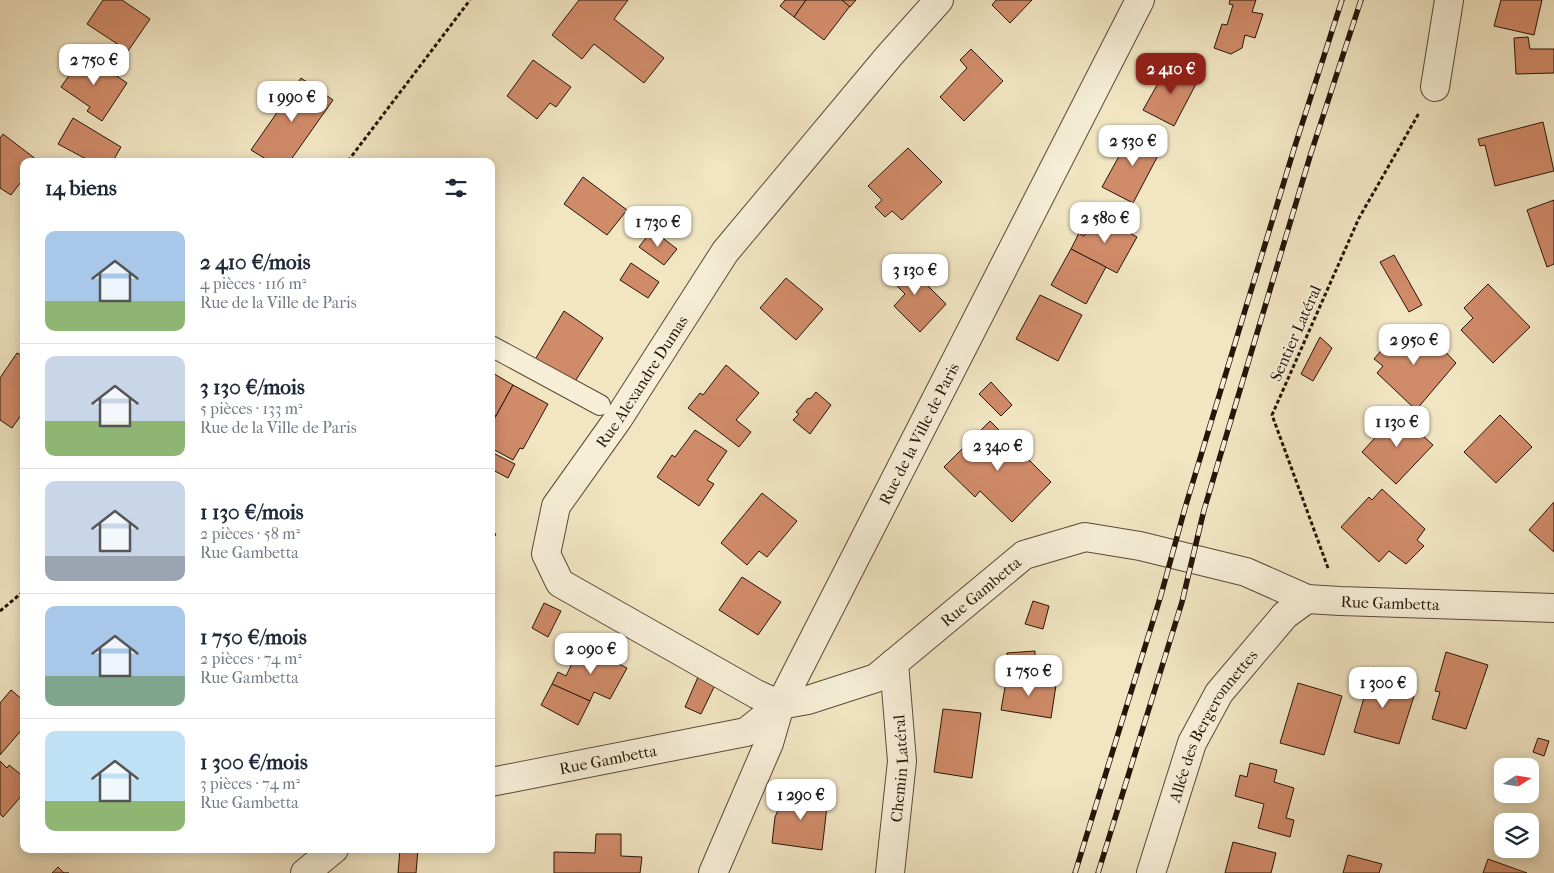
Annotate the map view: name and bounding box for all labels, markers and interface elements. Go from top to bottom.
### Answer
pin: 2 750 € [48,44,140,86]
text: 2 750 € [70,50,118,69]
pin: 2 410 € [1125,52,1217,95]
text: 2 410 € [1147,59,1195,78]
pin: 1 990 € [246,80,338,123]
text: 1 990 € [268,87,316,106]
pin: 2 530 € [1087,124,1179,167]
text: 2 530 € [1110,131,1156,150]
icon: filters [442,174,470,202]
text: 14 biens [45,176,117,200]
pin: 2 580 € [1059,202,1151,244]
pin: 1 730 € [612,206,704,248]
text: 2 580 € [1081,208,1129,227]
text: 1 730 € [635,212,681,231]
text: 2 410 €/mois [200,250,311,274]
icon: home [85,251,145,311]
pin: 3 130 € [869,254,961,296]
text: 3 130 € [893,260,937,279]
text: 4 pièces · 116 m² [200,274,306,293]
street label: Sentier Latéral [1266,282,1325,384]
text: Rue de la Ville de Paris [200,293,357,312]
street label: Rue Alexandre Dumas [592,312,692,451]
pin: 2 950 € [1368,324,1460,366]
text: 2 950 € [1390,330,1438,349]
street label: Rue de la Ville de Paris [875,359,963,508]
text: 3 130 €/mois [200,375,305,399]
icon: home [85,376,145,436]
text: 5 pièces · 133 m² [200,399,303,418]
pin: 1 130 € [1351,406,1443,448]
text: 1 130 € [1375,412,1419,431]
text: Rue de la Ville de Paris [200,418,357,437]
pin: 2 340 € [952,430,1044,472]
text: 2 340 € [973,436,1023,455]
text: 1 130 €/mois [200,500,304,524]
icon: home [85,501,145,561]
text: 2 pièces · 58 m² [200,524,300,543]
text: Rue Gambetta [200,543,299,562]
street label: Rue Gambetta [937,552,1025,630]
street label: Rue Gambetta [1340,592,1440,614]
text: 1 750 €/mois [200,625,307,649]
icon: home [85,626,145,686]
pin: 2 090 € [545,632,637,675]
text: 2 090 € [566,639,616,658]
street label: Allée des Bergeronnettes [1165,646,1262,806]
text: 2 pièces · 74 m² [200,649,302,668]
pin: 1 750 € [983,654,1075,697]
text: 1 750 € [1006,661,1052,680]
pin: 1 300 € [1337,666,1429,709]
text: Rue Gambetta [200,668,299,687]
text: 1 300 € [1360,673,1406,692]
street label: Chemin Latéral [886,714,912,823]
street label: Rue Gambetta [558,741,659,778]
text: 1 300 €/mois [200,750,308,774]
icon: home [85,751,145,811]
north arrow [1494,758,1539,802]
map controls [1494,758,1539,858]
text: 3 pièces · 74 m² [200,774,300,793]
pin: 1 290 € [755,778,847,821]
text: 1 290 € [777,785,825,804]
text: Rue Gambetta [200,793,299,812]
button: layers [1494,813,1539,858]

